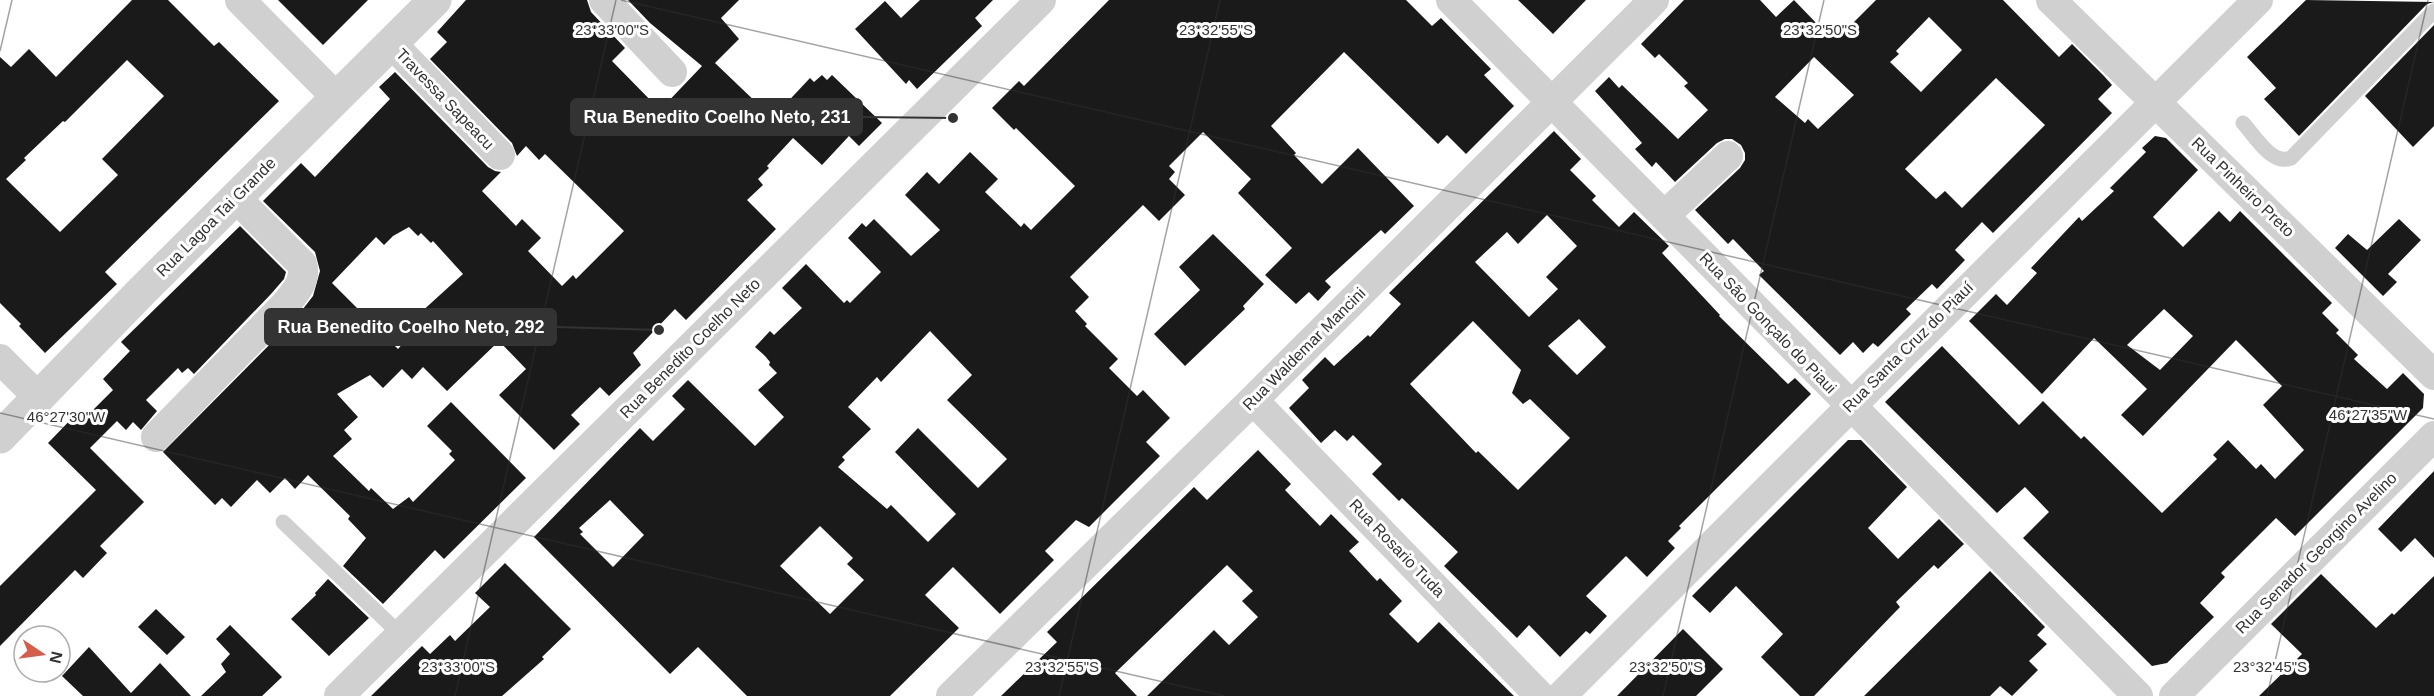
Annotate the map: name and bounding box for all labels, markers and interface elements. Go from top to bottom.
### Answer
text: 23°33'00"S [575,21,649,38]
text: 23°32'55"S [1179,21,1253,38]
text: 23°32'50"S [1783,21,1857,38]
street label: Travessa Sapeacu [393,45,497,153]
callout: Rua Benedito Coelho Neto, 231 [571,99,862,135]
text: Rua Benedito Coelho Neto, 231 [583,107,851,127]
street label: Rua Pinheiro Preto [2188,134,2298,240]
street label: Rua Lagoa Tai Grande [153,154,279,280]
street label: Rua São Gonçalo do Piaui [1696,249,1840,397]
street label: Rua Benedito Coelho Neto [617,275,763,421]
street label: Rua Santa Cruz do Piauí [1839,278,1977,416]
street label: Rua Waldemar Mancini [1239,284,1369,414]
callout: Rua Benedito Coelho Neto, 292 [265,309,556,345]
text: Rua Benedito Coelho Neto, 292 [277,317,545,337]
text: 46°27'35"W [2329,406,2408,423]
text: 46°27'30"W [27,408,106,425]
street label: Rua Senador Georgino Avelino [2232,469,2400,637]
street label: Rua Rosario Tuda [1346,496,1448,600]
north arrow [12,624,72,684]
text: N [47,650,66,665]
text: 23°33'00"S [421,658,495,675]
text: 23°32'55"S [1025,658,1099,675]
text: 23°32'50"S [1629,658,1703,675]
text: 23°32'45"S [2233,658,2307,675]

